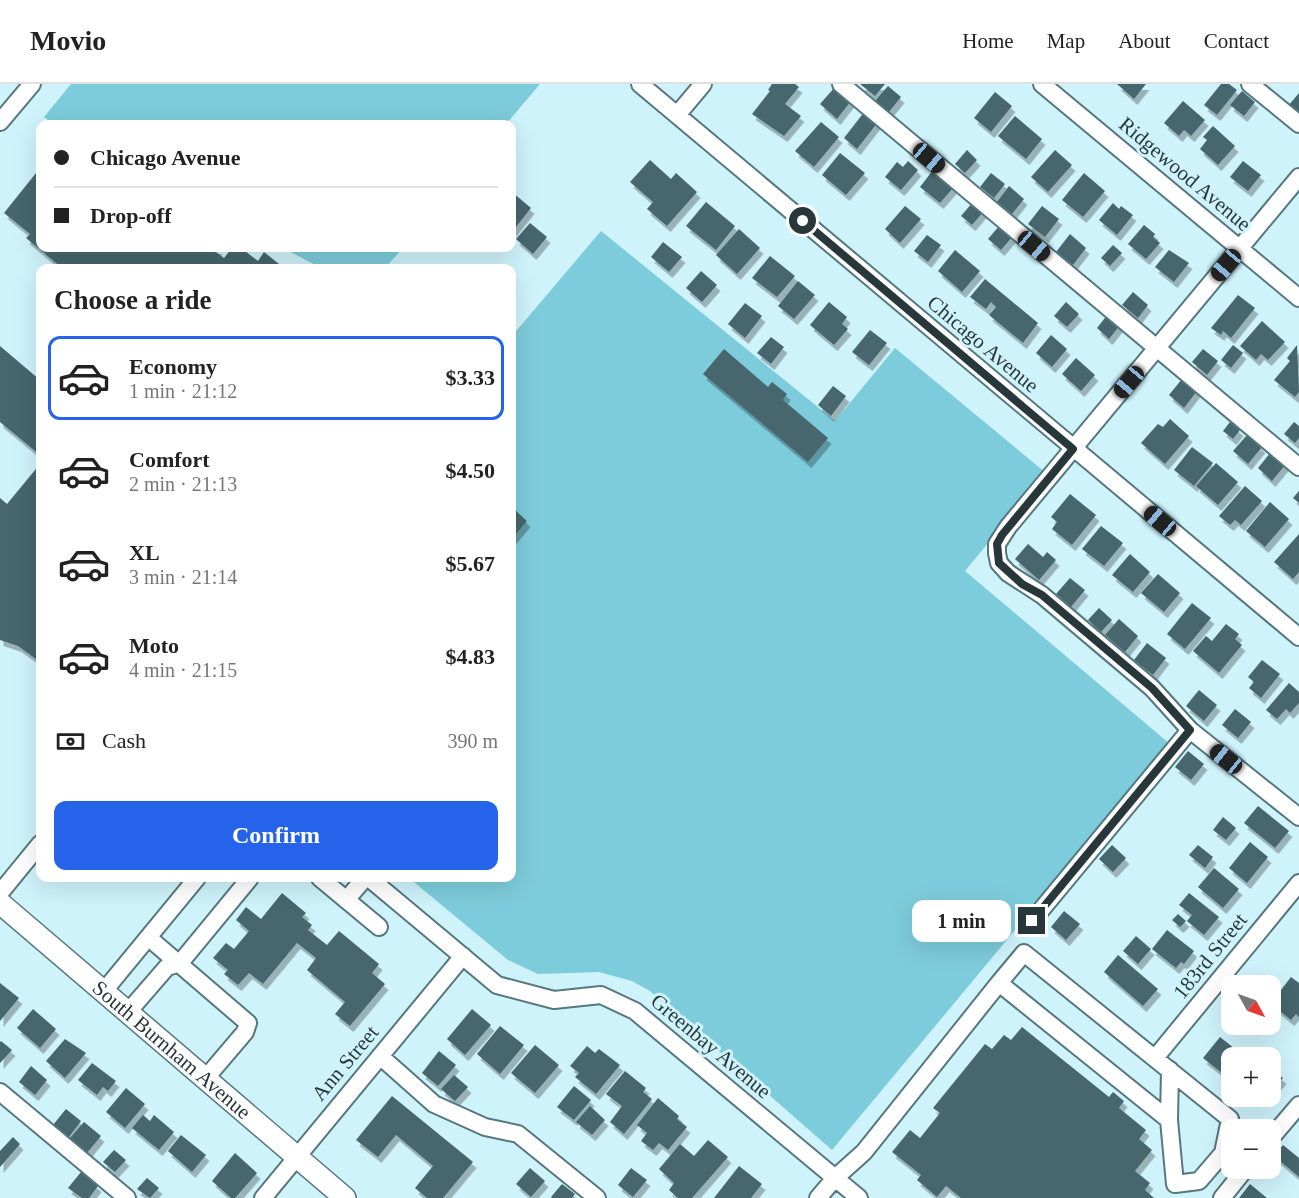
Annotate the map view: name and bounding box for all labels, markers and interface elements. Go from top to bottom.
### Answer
text: Movio [30,25,106,56]
text: Home [962,29,1014,53]
text: Map [1047,29,1085,53]
text: About [1118,29,1171,53]
text: Contact [1204,29,1269,53]
street label: Ridgewood Avenue [1114,112,1256,236]
car [909,140,949,176]
text: Chicago Avenue [90,145,241,170]
text: Drop-off [90,203,171,228]
route start [789,207,816,234]
car [1014,228,1054,264]
car [1208,245,1244,285]
text: Choose a ride [54,285,212,315]
street label: Chicago Avenue [922,291,1044,397]
icon: car [57,351,111,405]
text: Economy [129,354,217,379]
car [1111,362,1147,402]
text: $3.33 [446,365,495,390]
text: 1 min · 21:12 [129,380,237,402]
icon: car [57,444,111,498]
text: Comfort [129,447,210,472]
text: $4.50 [446,458,495,483]
text: 2 min · 21:13 [129,473,237,495]
car [1140,503,1180,539]
icon: car [57,537,111,591]
text: XL [129,540,160,565]
text: $5.67 [446,551,495,576]
text: 3 min · 21:14 [129,566,237,588]
icon: car [57,630,111,684]
text: Moto [129,633,179,658]
text: $4.83 [446,644,495,669]
text: 4 min · 21:15 [129,659,237,681]
icon: cash [54,725,87,758]
text: Cash [102,728,146,753]
text: 390 m [447,730,498,752]
car [1206,741,1246,777]
button: Confirm [54,801,498,870]
callout: 1 min [912,900,1011,942]
route end [1018,907,1045,934]
street label: 183rd Street [1168,908,1252,1004]
text: 1 min [937,910,986,932]
north arrow [1221,975,1281,1035]
map controls [1221,975,1281,1179]
street label: South Burnham Avenue [88,976,256,1124]
street label: Greenbay Avenue [646,989,776,1103]
street label: Ann Street [307,1021,383,1105]
button: + [1221,1047,1281,1107]
button: − [1221,1119,1281,1179]

